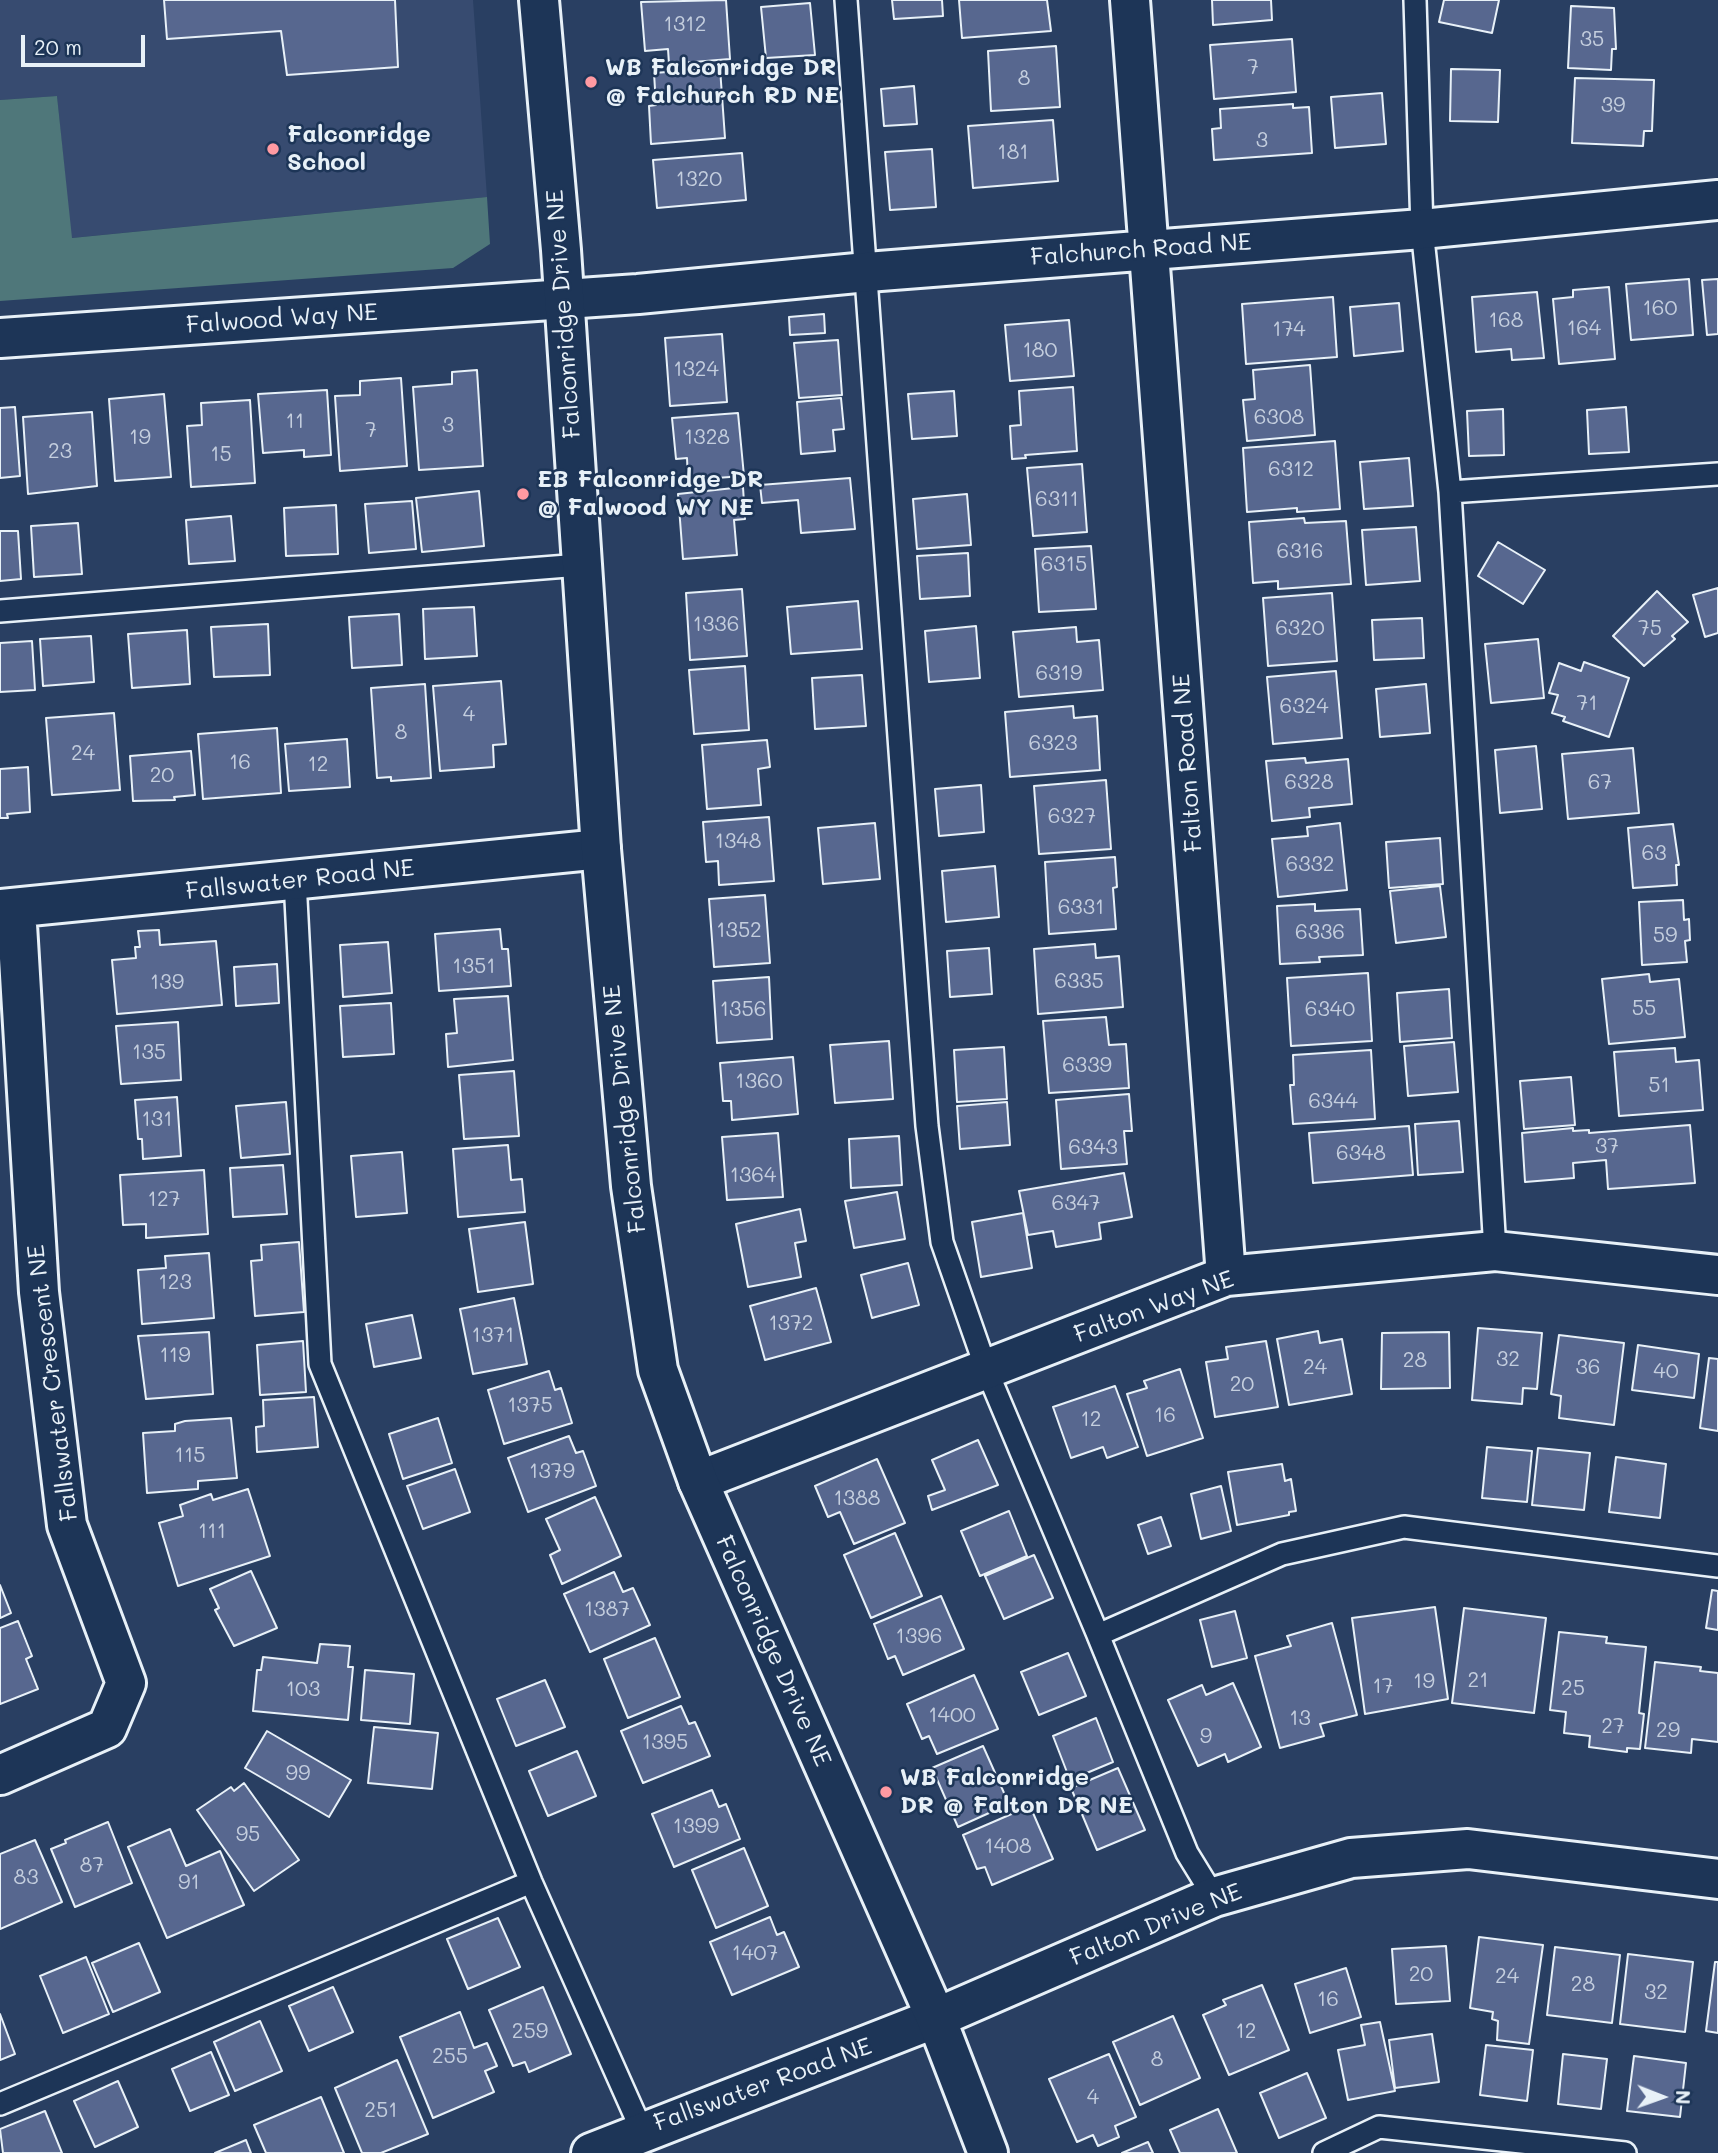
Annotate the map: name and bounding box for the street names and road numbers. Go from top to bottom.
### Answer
street label: Falconridge Drive NE [541,188,587,440]
street label: Falchurch Road NE [1030,228,1252,272]
street label: Falwood Way NE [185,298,379,340]
street label: Falton Road NE [1167,673,1209,853]
street label: Fallswater Road NE [184,854,416,906]
street label: Falconridge Drive NE [598,983,652,1235]
street label: Fallswater Crescent NE [22,1243,84,1523]
street label: Falton Way NE [1070,1265,1238,1349]
street label: Falconridge Drive NE [709,1531,837,1771]
street label: Falton Drive NE [1066,1877,1246,1973]
street label: Fallswater Road NE [650,2032,876,2138]

